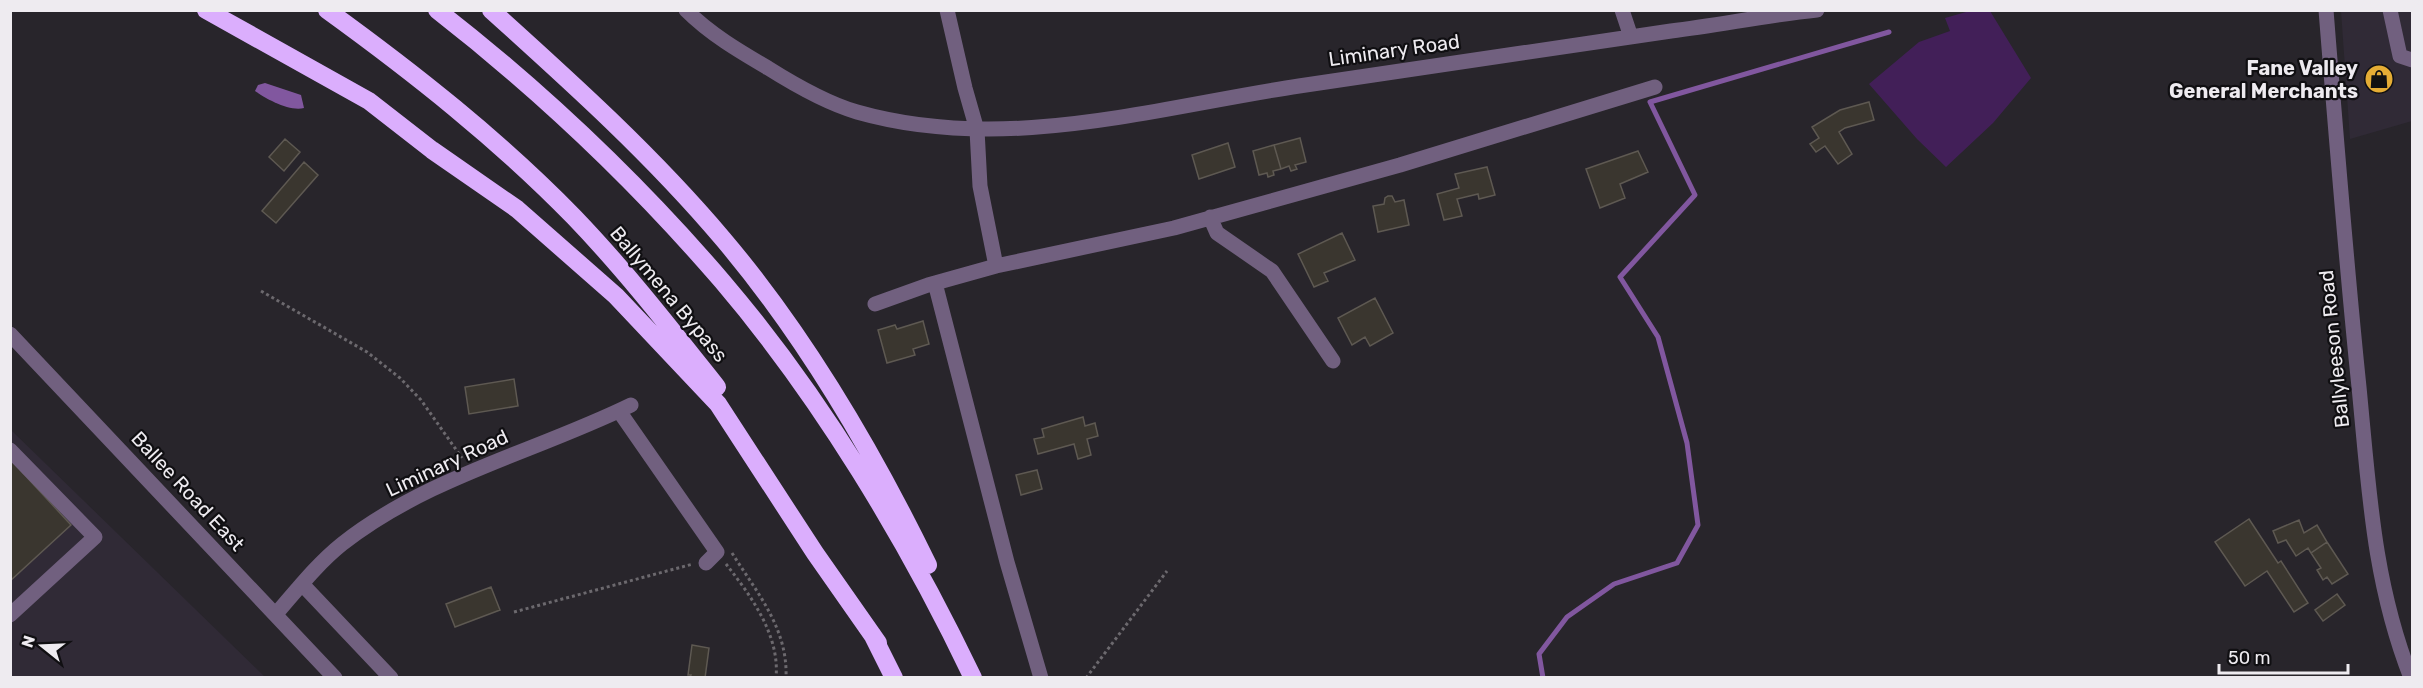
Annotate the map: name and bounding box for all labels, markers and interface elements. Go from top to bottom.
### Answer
street label: Liminary Road [1327,29,1461,71]
place label: Fane Valley General Merchants [2169,56,2358,103]
shop icon: Fane Valley General Merchants [2363,63,2395,95]
street label: Ballymena Bypass [605,221,733,367]
street label: Ballyleeson Road [2314,269,2354,429]
street label: Liminary Road [382,424,512,502]
street label: Ballee Road East [126,426,250,556]
north arrow [12,616,72,676]
text: N [17,633,39,650]
scale bar [2219,637,2348,675]
text: 50 m [2228,647,2271,669]

